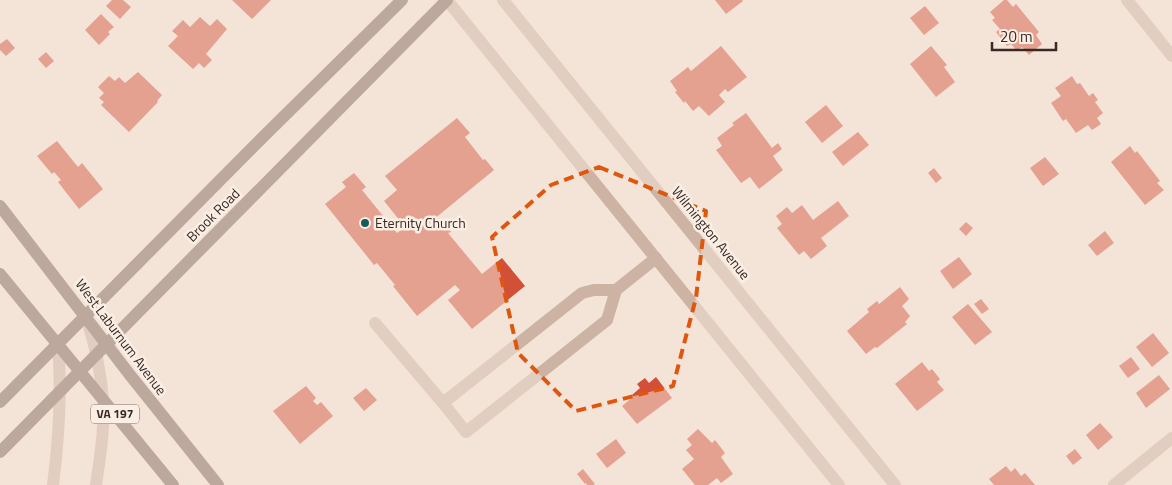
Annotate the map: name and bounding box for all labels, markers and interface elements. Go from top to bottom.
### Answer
scale bar [992,20,1056,52]
text: 20 m [1000,25,1033,48]
street label: Wilmington Avenue [667,181,756,284]
street label: Brook Road [181,183,244,246]
place label: Eternity Church [375,212,466,233]
marker: Eternity Church [359,217,371,229]
street label: West Laburnum Avenue [71,274,172,399]
road number: VA 197 [91,404,139,424]

